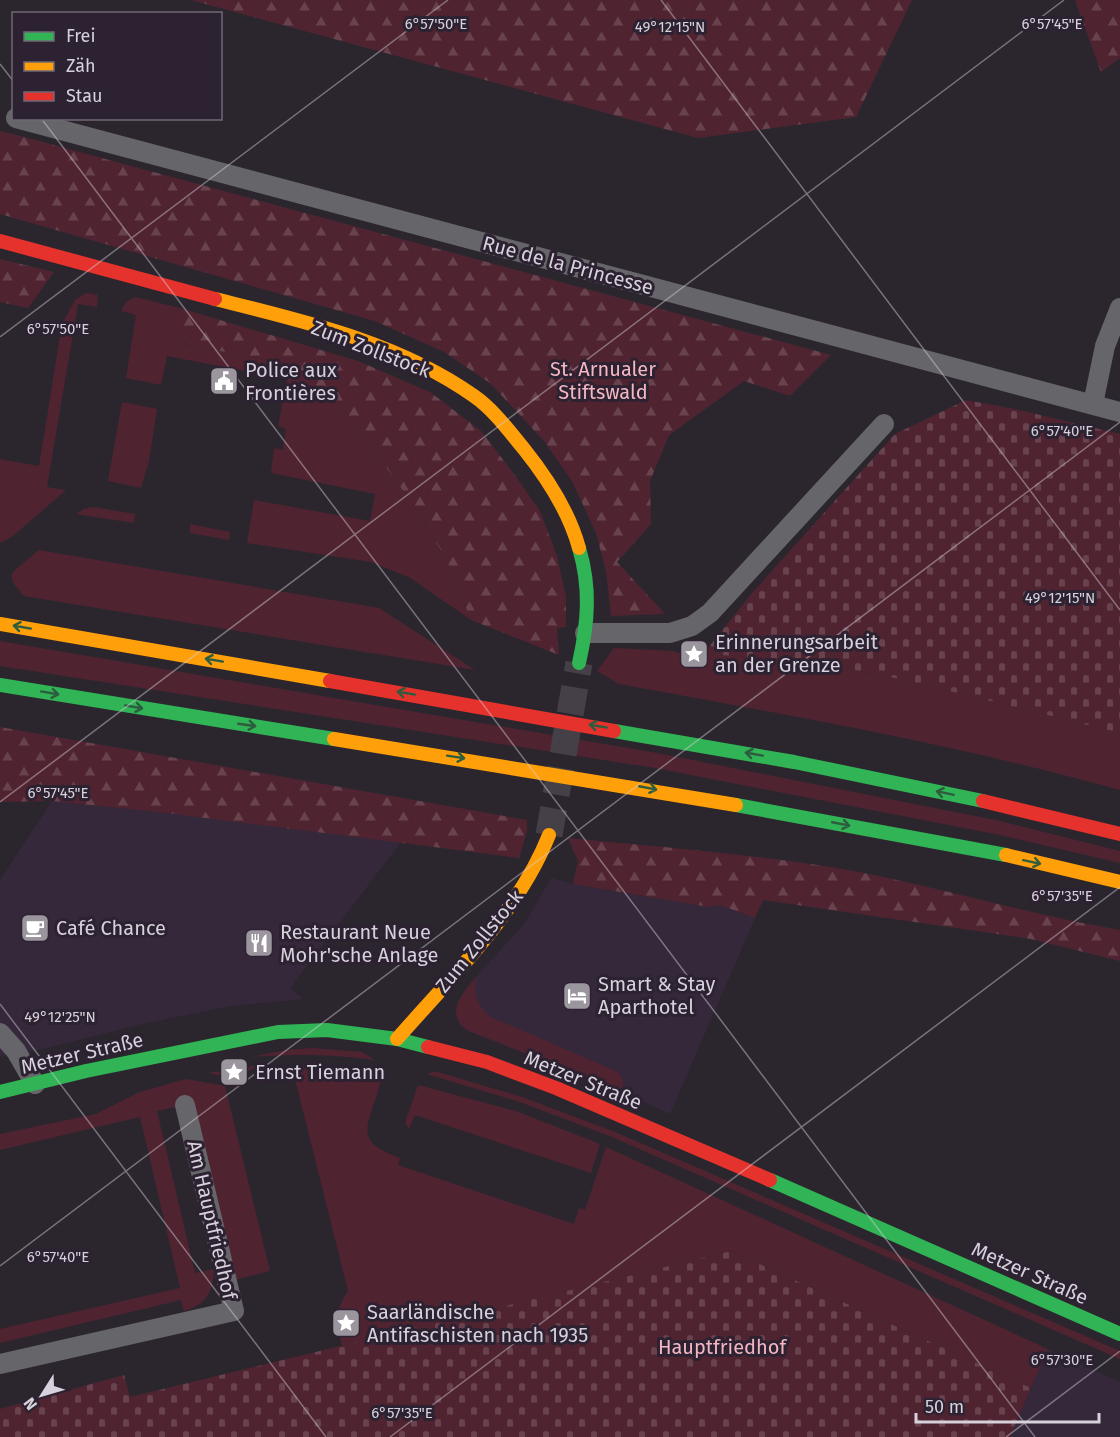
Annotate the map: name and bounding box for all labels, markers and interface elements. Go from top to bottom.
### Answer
legend [12,12,222,120]
text: 6°57'50"E [405,15,467,33]
text: 6°57'45"E [1021,15,1083,33]
text: 49°12'15"N [635,18,705,36]
text: Frei [66,25,96,47]
text: Zäh [66,55,95,77]
text: Stau [66,85,102,107]
street label: Rue de la Princesse [480,231,656,299]
street label: Zum Zollstock [308,315,434,383]
text: 6°57'50"E [27,320,89,338]
park label: St. Arnualer Stiftswald [550,357,656,404]
place label: Police aux Frontières [245,358,337,405]
public building icon: Police aux Frontières [208,365,240,397]
text: 6°57'40"E [1031,422,1093,440]
text: 49°12'15"N [1025,589,1095,607]
one-way arrow [13,622,32,633]
place label: Erinnerungsarbeit an der Grenze [715,630,879,677]
place icon: Erinnerungsarbeit an der Grenze [678,638,710,670]
one-way arrow [205,655,224,666]
one-way arrow [40,688,59,699]
one-way arrow [397,688,417,699]
one-way arrow [124,702,144,713]
one-way arrow [237,719,257,730]
one-way arrow [589,721,609,732]
one-way arrow [745,749,765,760]
one-way arrow [445,751,465,762]
one-way arrow [638,783,657,794]
text: 6°57'45"E [27,784,89,802]
one-way arrow [936,787,956,798]
one-way arrow [831,819,850,830]
one-way arrow [1022,857,1042,868]
street label: Zum Zollstock [430,884,528,997]
text: 6°57'35"E [1031,887,1093,905]
cafe icon: Café Chance [19,912,51,944]
place label: Café Chance [56,916,166,940]
place label: Restaurant Neue Mohr'sche Anlage [280,920,438,967]
restaurant icon: Restaurant Neue Mohr'sche Anlage [243,927,275,959]
place label: Smart & Stay Aparthotel [598,972,716,1019]
hotel icon: Smart & Stay Aparthotel [561,980,593,1012]
text: 49°12'25"N [24,1008,96,1026]
street label: Metzer Straße [18,1027,146,1079]
street label: Metzer Straße [521,1045,645,1115]
place icon: Ernst Tiemann [218,1056,250,1088]
place label: Ernst Tiemann [255,1060,385,1084]
street label: Am Hauptfriedhof [182,1138,242,1303]
street label: Metzer Straße [968,1237,1092,1309]
text: 6°57'40"E [27,1248,89,1266]
place label: Saarländische Antifaschisten nach 1935 [367,1300,588,1347]
place icon: Saarländische Antifaschisten nach 1935 [330,1307,362,1339]
park label: Hauptfriedhof [658,1335,787,1359]
text: 6°57'30"E [1031,1351,1093,1369]
north arrow [12,1365,72,1425]
scale bar [916,1386,1099,1424]
text: N [20,1394,41,1414]
text: 50 m [925,1396,964,1418]
text: 6°57'35"E [371,1404,433,1422]

